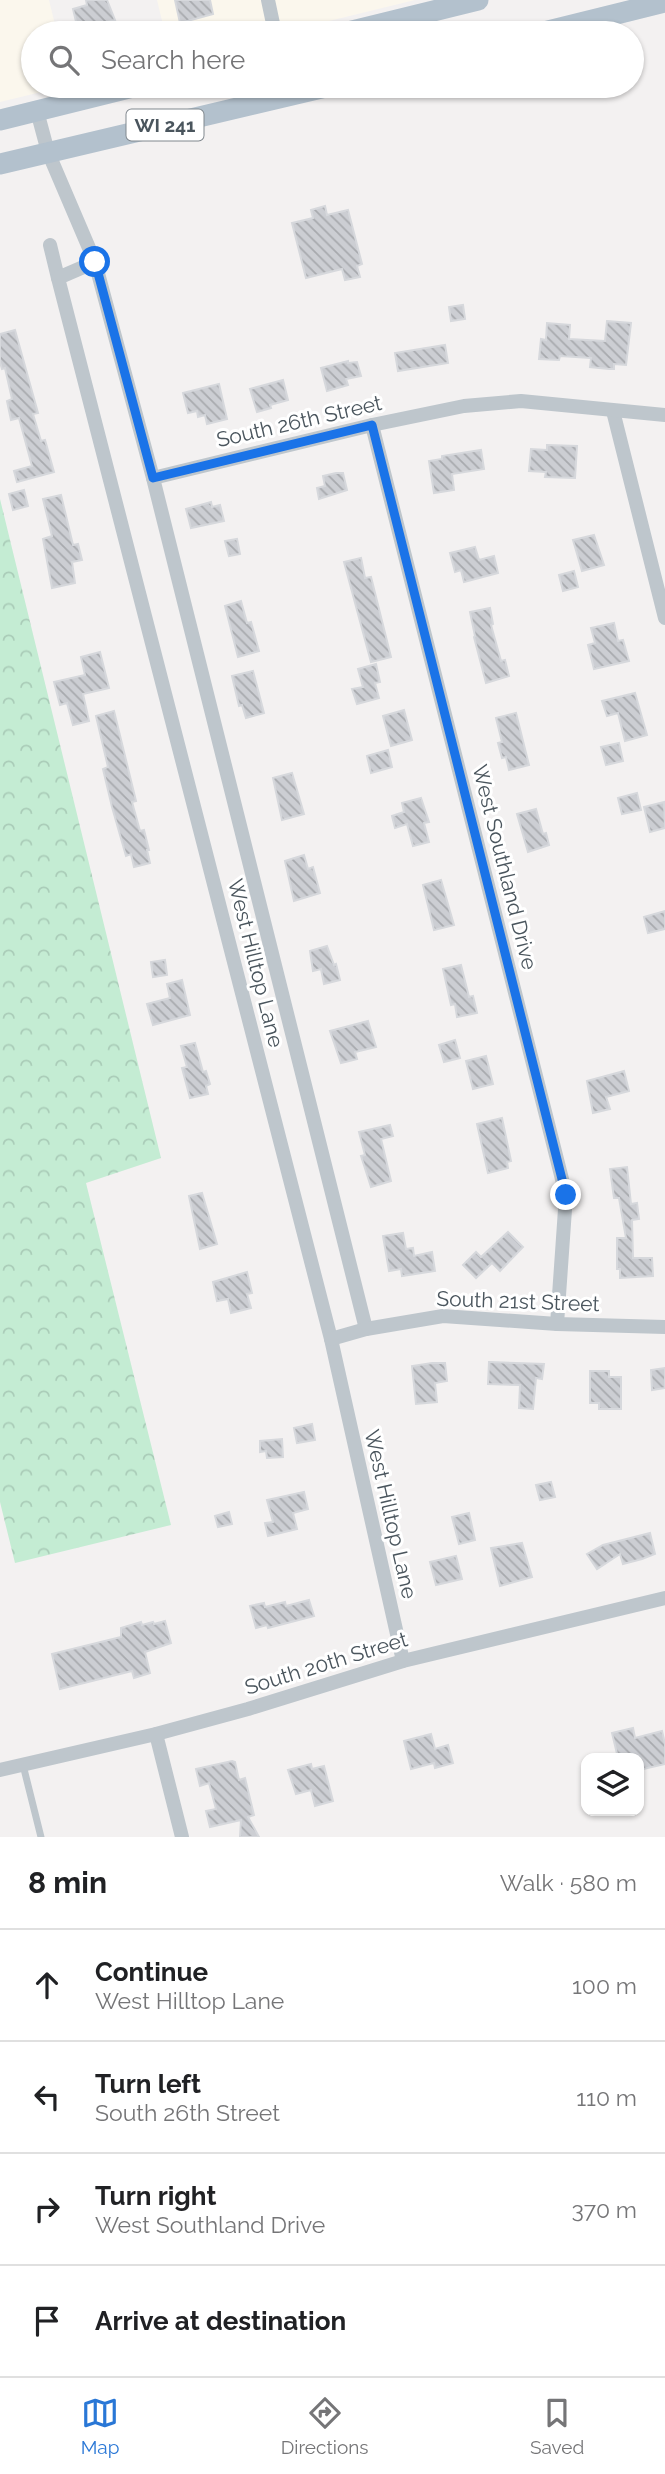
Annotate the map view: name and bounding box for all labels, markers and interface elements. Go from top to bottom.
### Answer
search box [21,21,644,98]
icon: search [45,41,83,79]
text: Search here [101,45,245,75]
road number: WI 241 [127,110,204,140]
route start [79,246,110,277]
street label: South 26th Street [214,390,384,452]
street label: West Southland Drive [467,762,543,972]
street label: West Hilltop Lane [223,876,289,1050]
route end [550,1179,581,1210]
street label: South 21st Street [436,1286,600,1316]
street label: West Hilltop Lane [359,1427,423,1601]
street label: South 20th Street [242,1626,410,1700]
map controls [581,1753,644,1816]
button: layers [581,1753,644,1816]
text: 8 min [28,1865,107,1900]
text: Walk · 580 m [500,1869,637,1896]
text: Continue [95,1957,208,1987]
icon: ahead [28,1966,66,2004]
text: 100 m [572,1972,637,1999]
text: West Hilltop Lane [95,1987,284,2014]
text: Turn left [95,2069,201,2099]
icon: left [28,2078,66,2116]
text: 110 m [576,2084,637,2111]
text: South 26th Street [95,2099,280,2126]
text: Turn right [95,2181,216,2211]
icon: right [28,2190,66,2228]
text: 370 m [572,2196,637,2223]
text: West Southland Drive [95,2211,325,2238]
icon: arrive [28,2302,66,2340]
text: Arrive at destination [95,2306,346,2336]
tab: Map [81,2394,119,2458]
tab: Directions [281,2394,369,2458]
tab: Saved [530,2394,584,2458]

